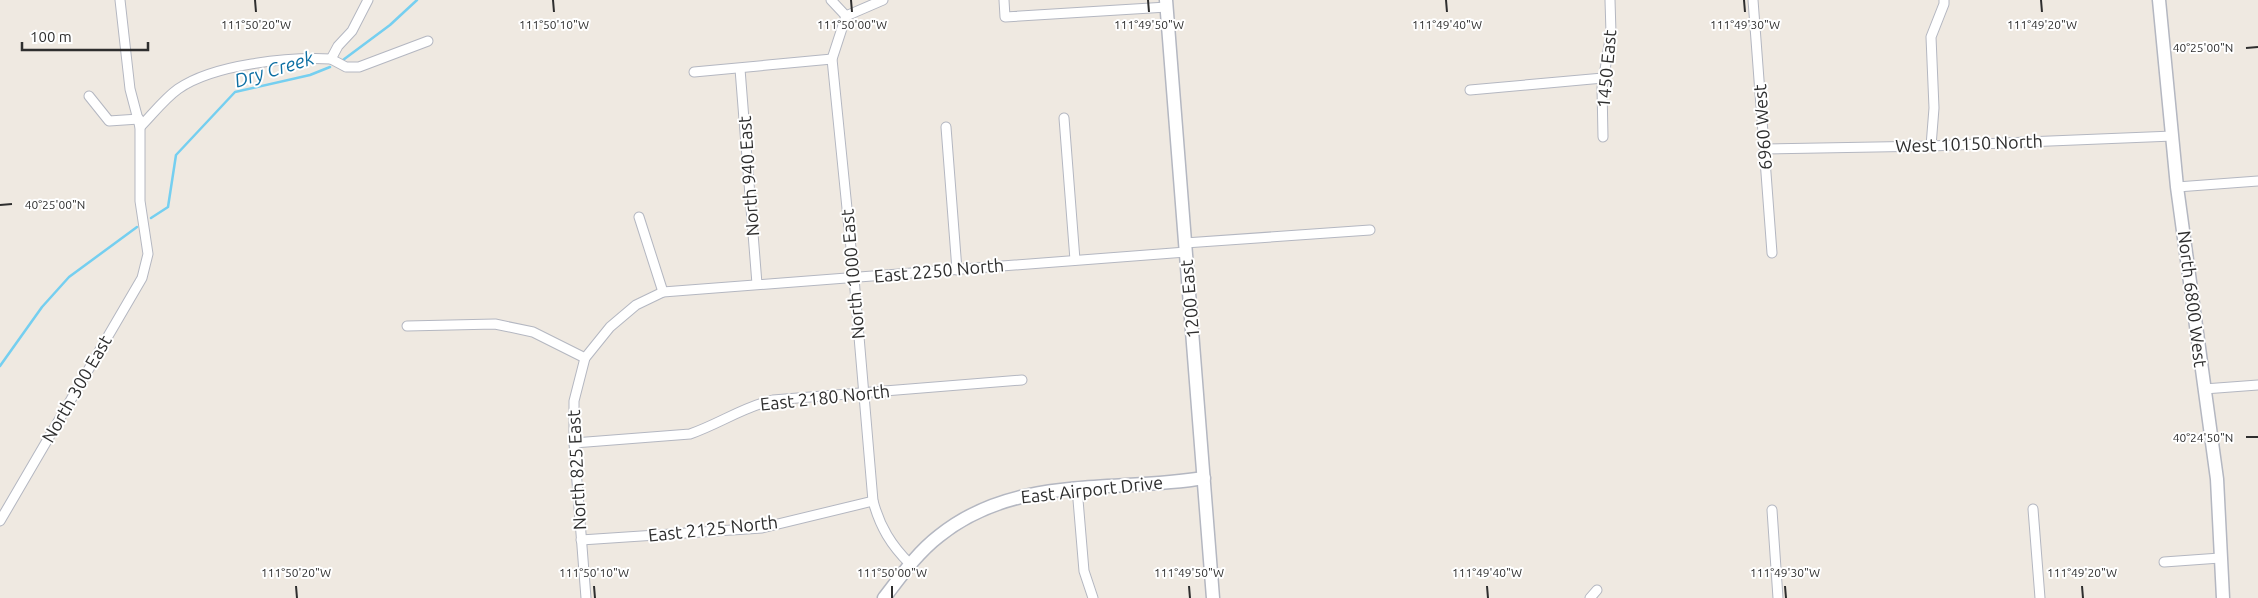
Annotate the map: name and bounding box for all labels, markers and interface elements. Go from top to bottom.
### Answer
text: 111°50'20"W [221,18,291,31]
text: 111°50'10"W [519,18,589,31]
text: 111°50'00"W [817,18,887,31]
text: 111°49'50"W [1114,18,1184,31]
text: 111°49'40"W [1412,18,1482,31]
text: 111°49'30"W [1710,18,1780,31]
text: 111°49'20"W [2007,18,2077,31]
scale bar [22,20,149,52]
text: 100 m [30,28,72,45]
street label: 1450 East [1593,29,1619,109]
text: 40°25'00"N [2173,41,2233,54]
water label: Dry Creek [232,46,317,92]
street label: 6960 West [1749,84,1775,171]
street label: North 940 East [734,115,762,237]
street label: West 10150 North [1895,130,2043,156]
text: 40°25'00"N [25,198,85,211]
street label: North 1000 East [836,208,868,340]
street label: North 6800 West [2175,229,2211,368]
street label: East 2250 North [873,254,1005,286]
street label: 1200 East [1176,259,1202,339]
street label: North 300 East [37,331,115,446]
street label: East 2180 North [759,380,891,414]
street label: North 825 East [563,409,589,531]
text: 40°24'50"N [2173,431,2233,444]
street label: East Airport Drive [1020,472,1164,506]
street label: East 2125 North [647,511,779,545]
text: 111°50'20"W [261,566,331,579]
text: 111°50'10"W [559,566,629,579]
text: 111°50'00"W [857,566,927,579]
text: 111°49'50"W [1154,566,1224,579]
text: 111°49'40"W [1452,566,1522,579]
text: 111°49'30"W [1750,566,1820,579]
text: 111°49'20"W [2047,566,2117,579]

